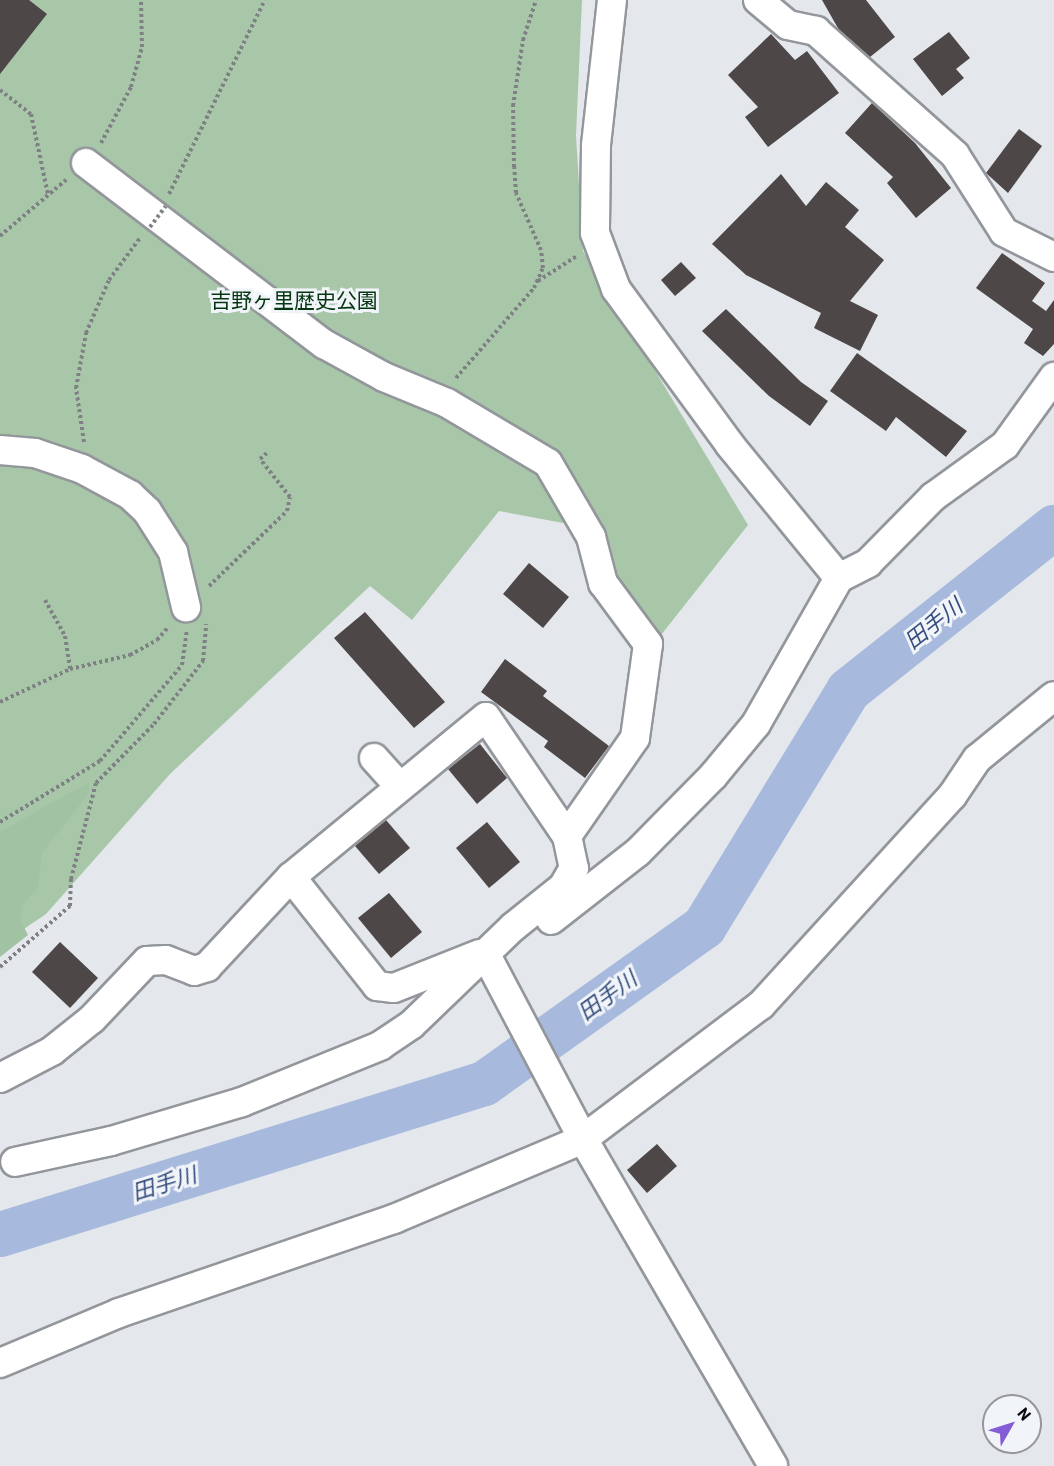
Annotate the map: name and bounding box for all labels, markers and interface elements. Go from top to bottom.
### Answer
park label: 吉野ヶ里歴史公園 [210,287,378,313]
water label: 田手川 [899,592,967,654]
water label: 田手川 [573,965,641,1025]
water label: 田手川 [129,1161,199,1205]
north arrow [982,1394,1042,1454]
text: N [1014,1403,1036,1424]

